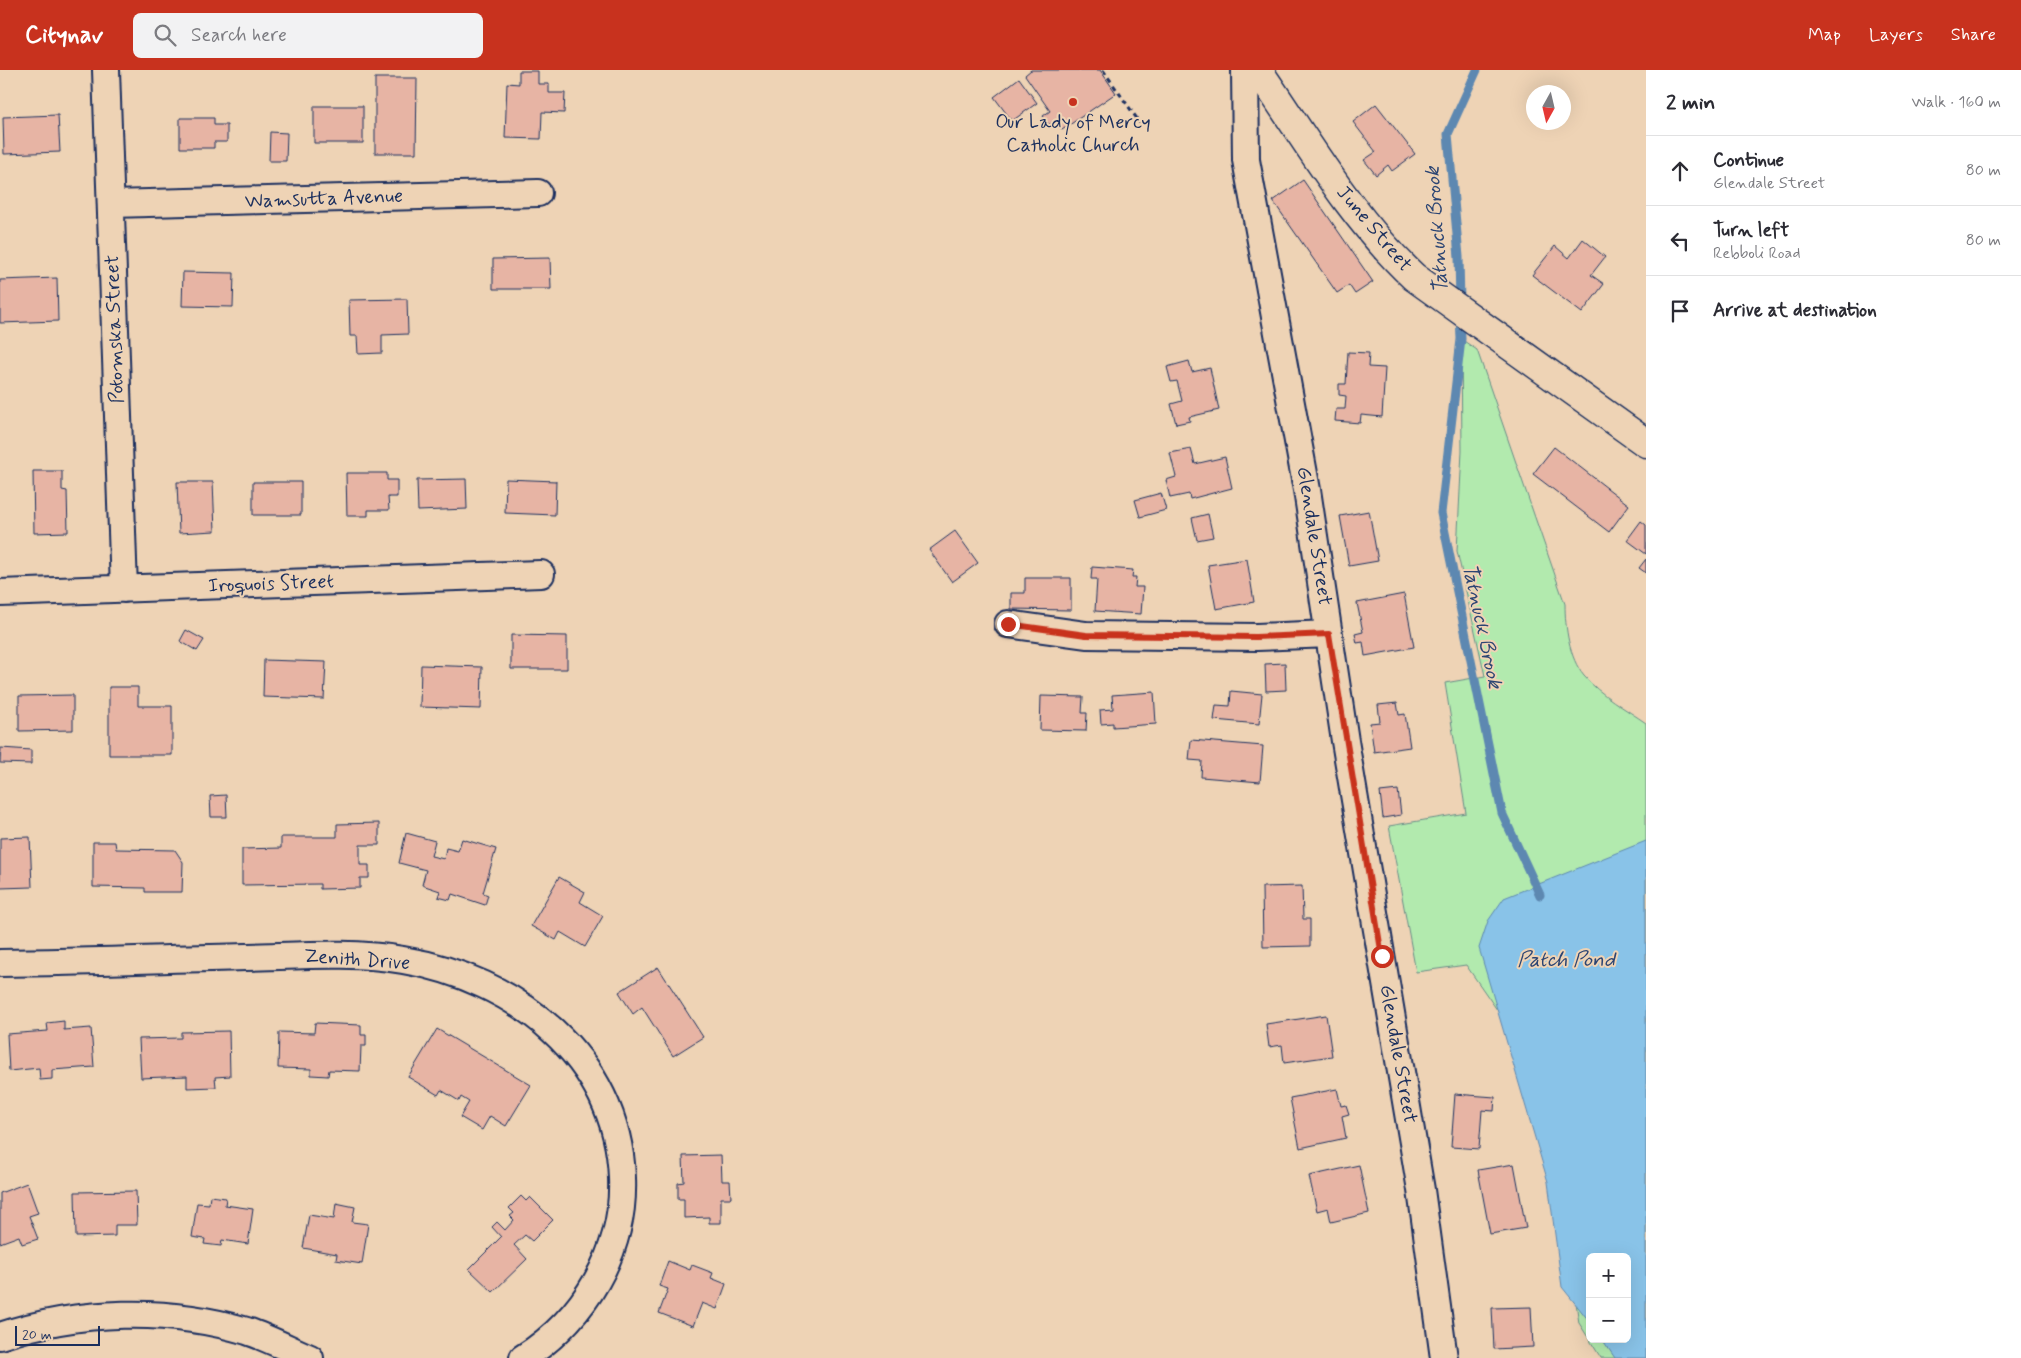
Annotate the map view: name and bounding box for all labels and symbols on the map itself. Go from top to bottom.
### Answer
north arrow [1526,85,1571,130]
marker: Our Lady of Mercy Catholic Church [1067,96,1079,108]
place label: Our Lady of Mercy Catholic Church [995,109,1151,159]
water label: Tatnuck Brook [1419,164,1455,294]
street label: June Street [1330,180,1418,278]
street label: Wamsutta Avenue [244,183,404,215]
street label: Potomska Street [99,254,131,404]
street label: Glendale Street [1290,464,1338,608]
water label: Tatnuck Brook [1455,561,1509,692]
street label: Iroquois Street [208,568,334,600]
route end [997,613,1020,636]
street label: Zenith Drive [303,943,411,977]
route start [1371,945,1394,968]
water label: Patch Pond [1517,946,1617,974]
street label: Glendale Street [1373,982,1423,1126]
scale bar [15,1323,100,1346]

